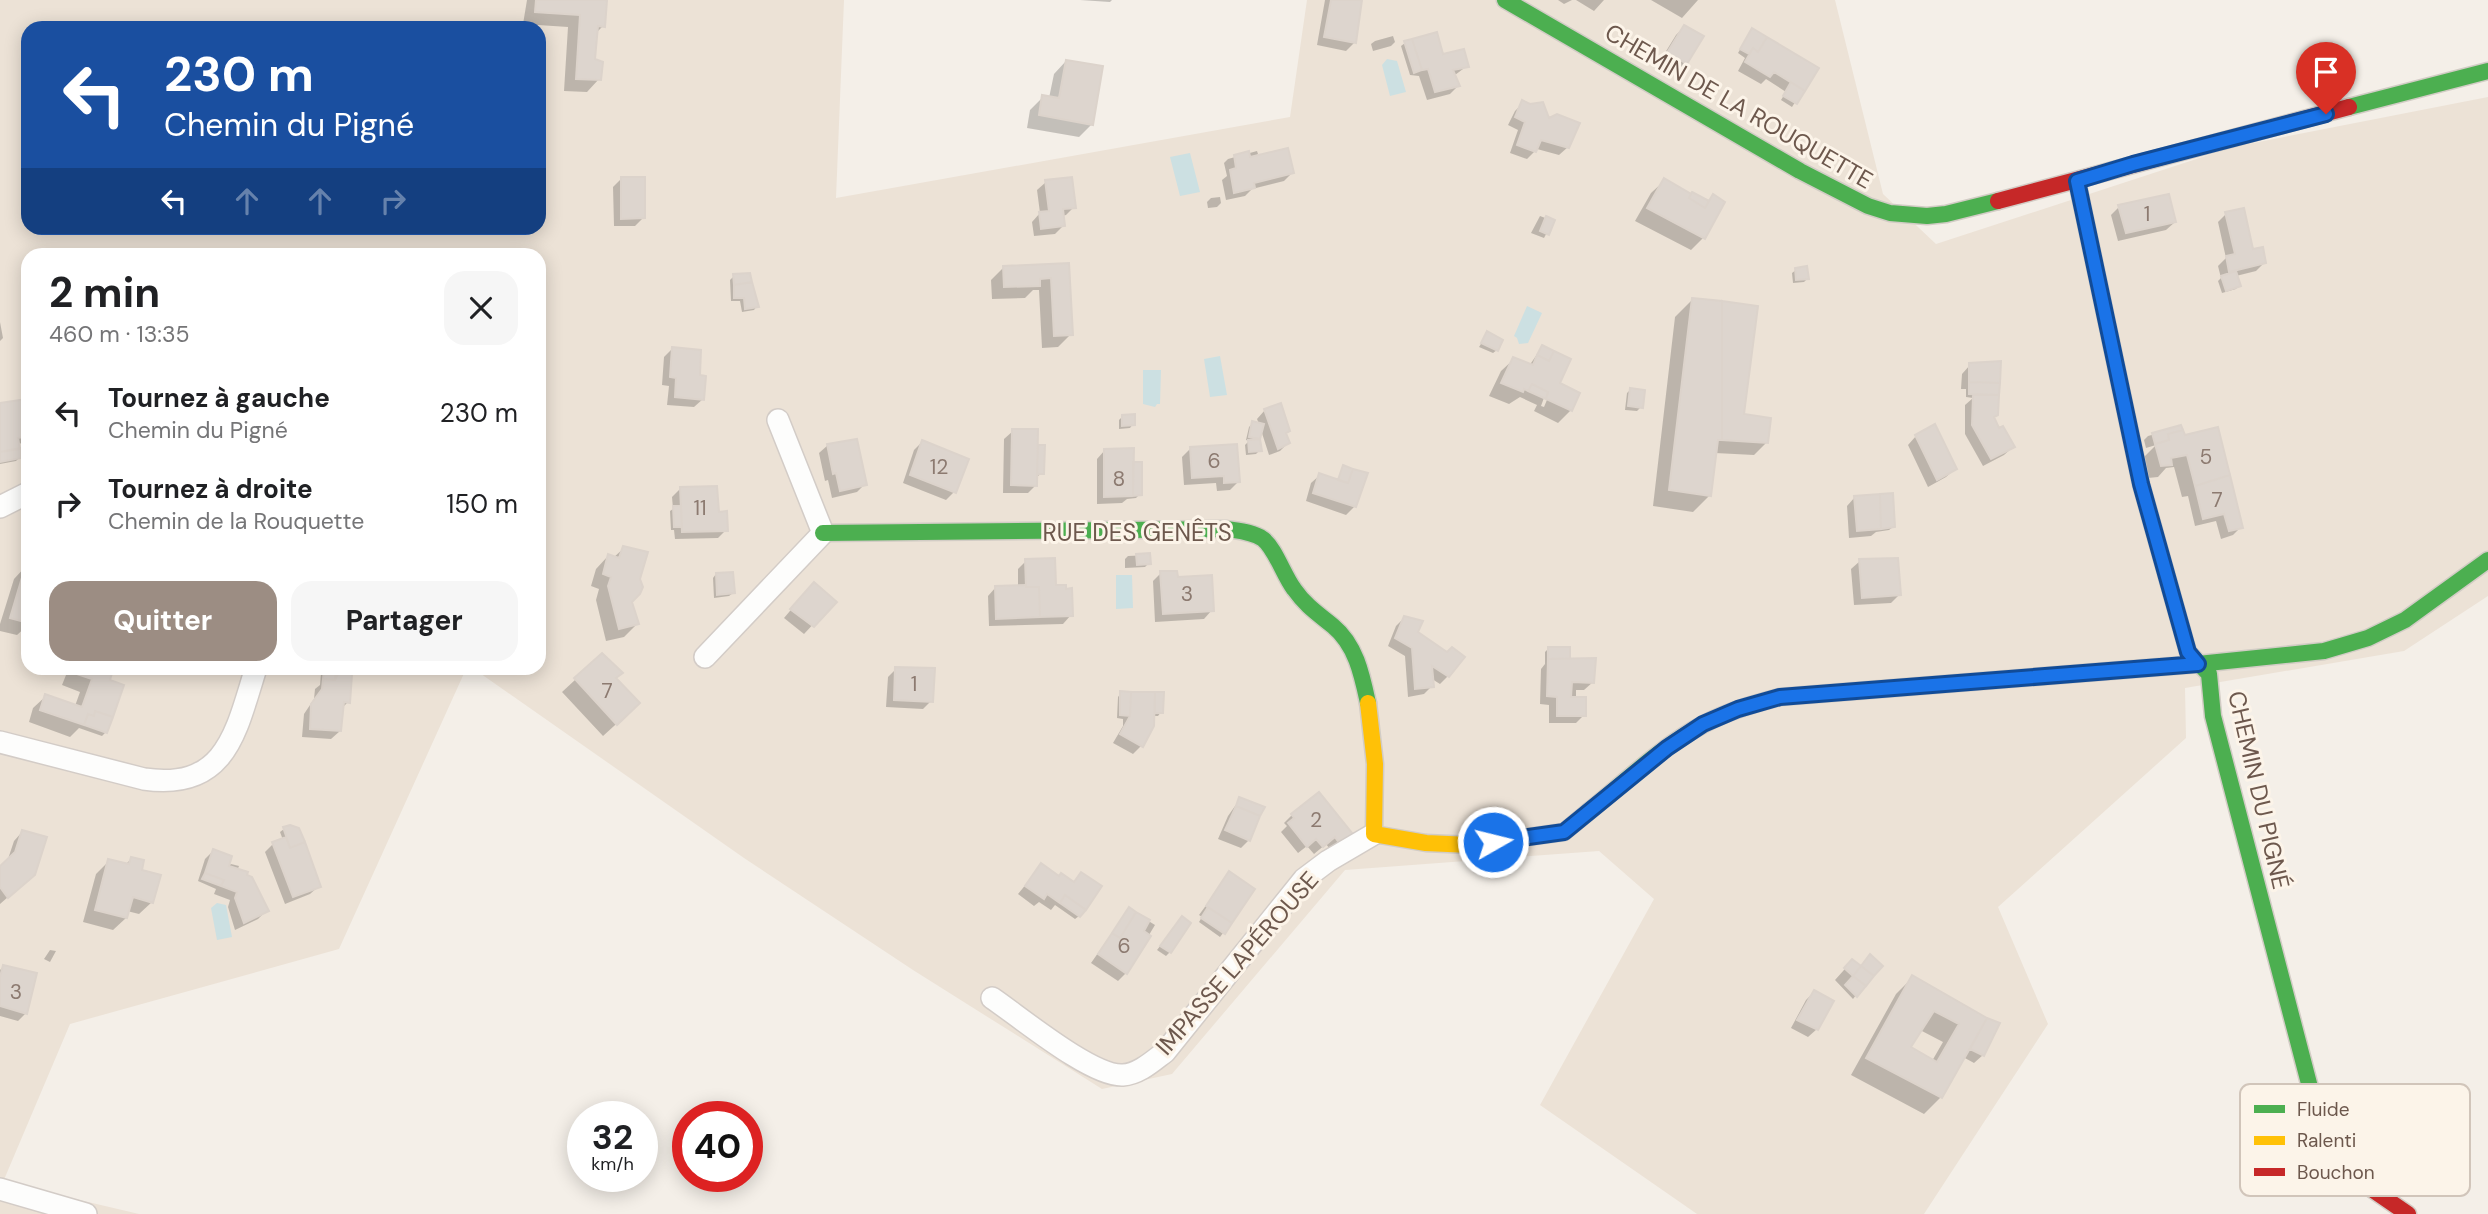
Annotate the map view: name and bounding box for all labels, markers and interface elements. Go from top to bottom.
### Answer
street label: CHEMIN DE LA ROUQUETTE [1600,17,1878,195]
text: 230 m [164,42,314,106]
pin [2296,42,2356,114]
icon: left [49,49,140,140]
icon: arrive [2307,53,2345,91]
text: Chemin du Pigné [164,104,414,146]
icon: left [155,182,193,220]
icon: ahead [228,182,266,220]
icon: ahead [301,182,339,220]
icon: right [374,182,412,220]
house number: 1 [2144,200,2150,228]
text: 2 min [49,265,160,320]
button: close [444,271,518,345]
text: 460 m · 13:35 [49,319,190,349]
text: Tournez à gauche [108,381,330,415]
icon: left [49,394,87,432]
text: 230 m [440,396,518,430]
text: Chemin du Pigné [108,415,288,445]
house number: 5 [2200,443,2212,471]
house number: 6 [1207,447,1221,475]
house number: 12 [930,453,948,481]
house number: 8 [1113,465,1125,493]
text: Tournez à droite [108,472,313,506]
icon: right [49,485,87,523]
house number: 7 [2211,486,2223,514]
text: 150 m [446,487,518,521]
house number: 11 [693,494,707,522]
text: Chemin de la Rouquette [108,506,364,536]
street label: RUE DES GENÊTS [1042,517,1232,548]
house number: 3 [1181,580,1193,608]
button: Quitter [49,581,277,661]
button: Partager [291,581,518,661]
house number: 1 [911,670,917,698]
house number: 7 [601,677,613,705]
street label: CHEMIN DU PIGNÉ [2221,688,2297,892]
position arrow [1456,805,1530,879]
house number: 2 [1310,806,1322,834]
street label: IMPASSE LAPÉROUSE [1149,865,1325,1061]
house number: 6 [1117,932,1131,960]
house number: 3 [10,978,22,1006]
legend [2240,1084,2470,1196]
text: Fluide [2297,1097,2350,1122]
speed limit sign: 40 [672,1101,763,1192]
text: 32 [592,1114,633,1160]
text: Ralenti [2297,1128,2356,1153]
text: km/h [591,1152,634,1176]
text: Bouchon [2297,1160,2375,1185]

